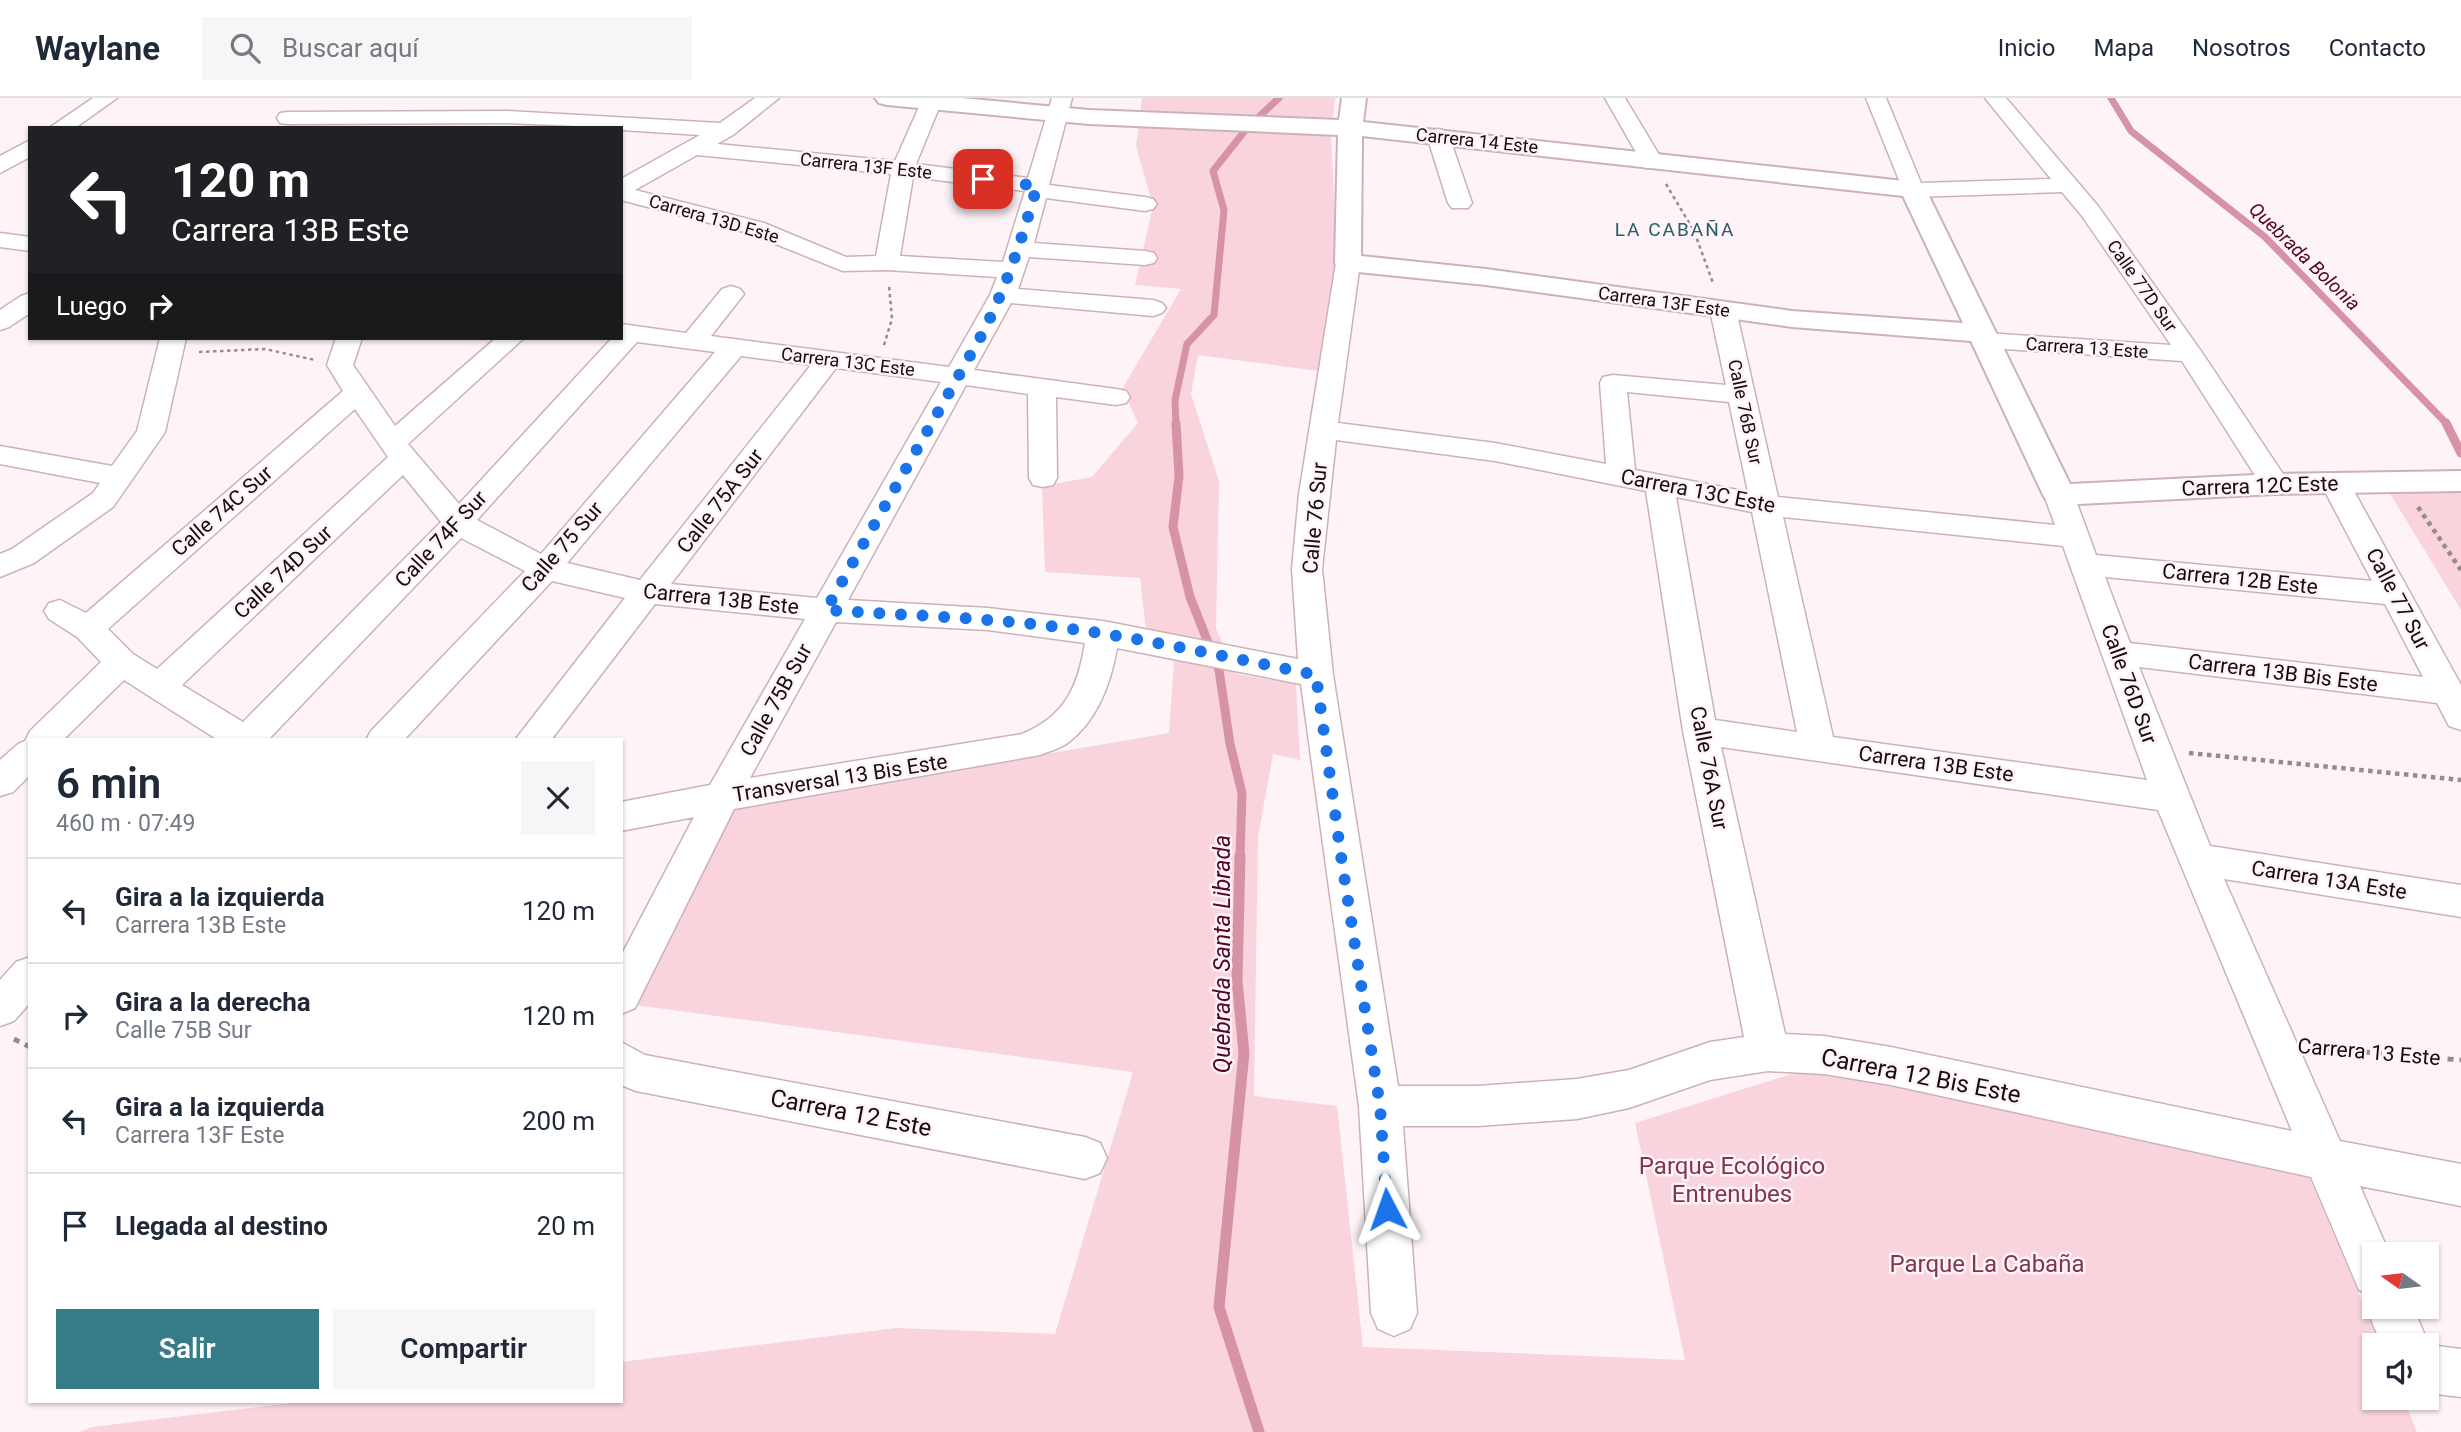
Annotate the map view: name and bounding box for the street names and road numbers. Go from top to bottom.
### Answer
street label: Carrera 14 Este [1415,124,1539,157]
street label: Carrera 13F Este [799,148,933,183]
street label: Carrera 13D Este [647,190,782,247]
street label: Calle 77D Sur [2103,236,2182,336]
street label: Carrera 13F Este [1597,282,1731,321]
street label: Carrera 13 Este [2025,333,2149,362]
street label: Carrera 13C Este [780,343,916,380]
street label: Calle 76B Sur [1724,357,1767,466]
street label: Calle 75A Sur [672,444,768,558]
street label: Calle 74C Sur [167,461,277,561]
street label: Calle 76 Sur [1298,461,1332,575]
street label: Carrera 13C Este [1619,464,1777,518]
street label: Carrera 12C Este [2181,471,2339,501]
street label: Calle 74F Sur [390,486,492,592]
street label: Calle 75 Sur [516,497,608,597]
street label: Calle 74D Sur [229,520,337,624]
street label: Calle 77 Sur [2361,544,2435,654]
street label: Carrera 12B Este [2161,559,2319,599]
street label: Carrera 13B Este [642,579,800,619]
street label: Calle 76D Sur [2096,621,2162,747]
street label: Calle 75B Sur [735,640,817,760]
street label: Carrera 13B Bis Este [2187,649,2379,697]
street label: Calle 76A Sur [1685,704,1733,832]
street label: Carrera 13B Este [1857,741,2015,787]
street label: Transversal 13 Bis Este [731,749,949,807]
street label: Carrera 13A Este [2250,856,2408,904]
street label: Carrera 13 Este [2297,1034,2441,1070]
street label: Carrera 12 Bis Este [1819,1043,2023,1109]
street label: Carrera 12 Este [768,1084,934,1142]

